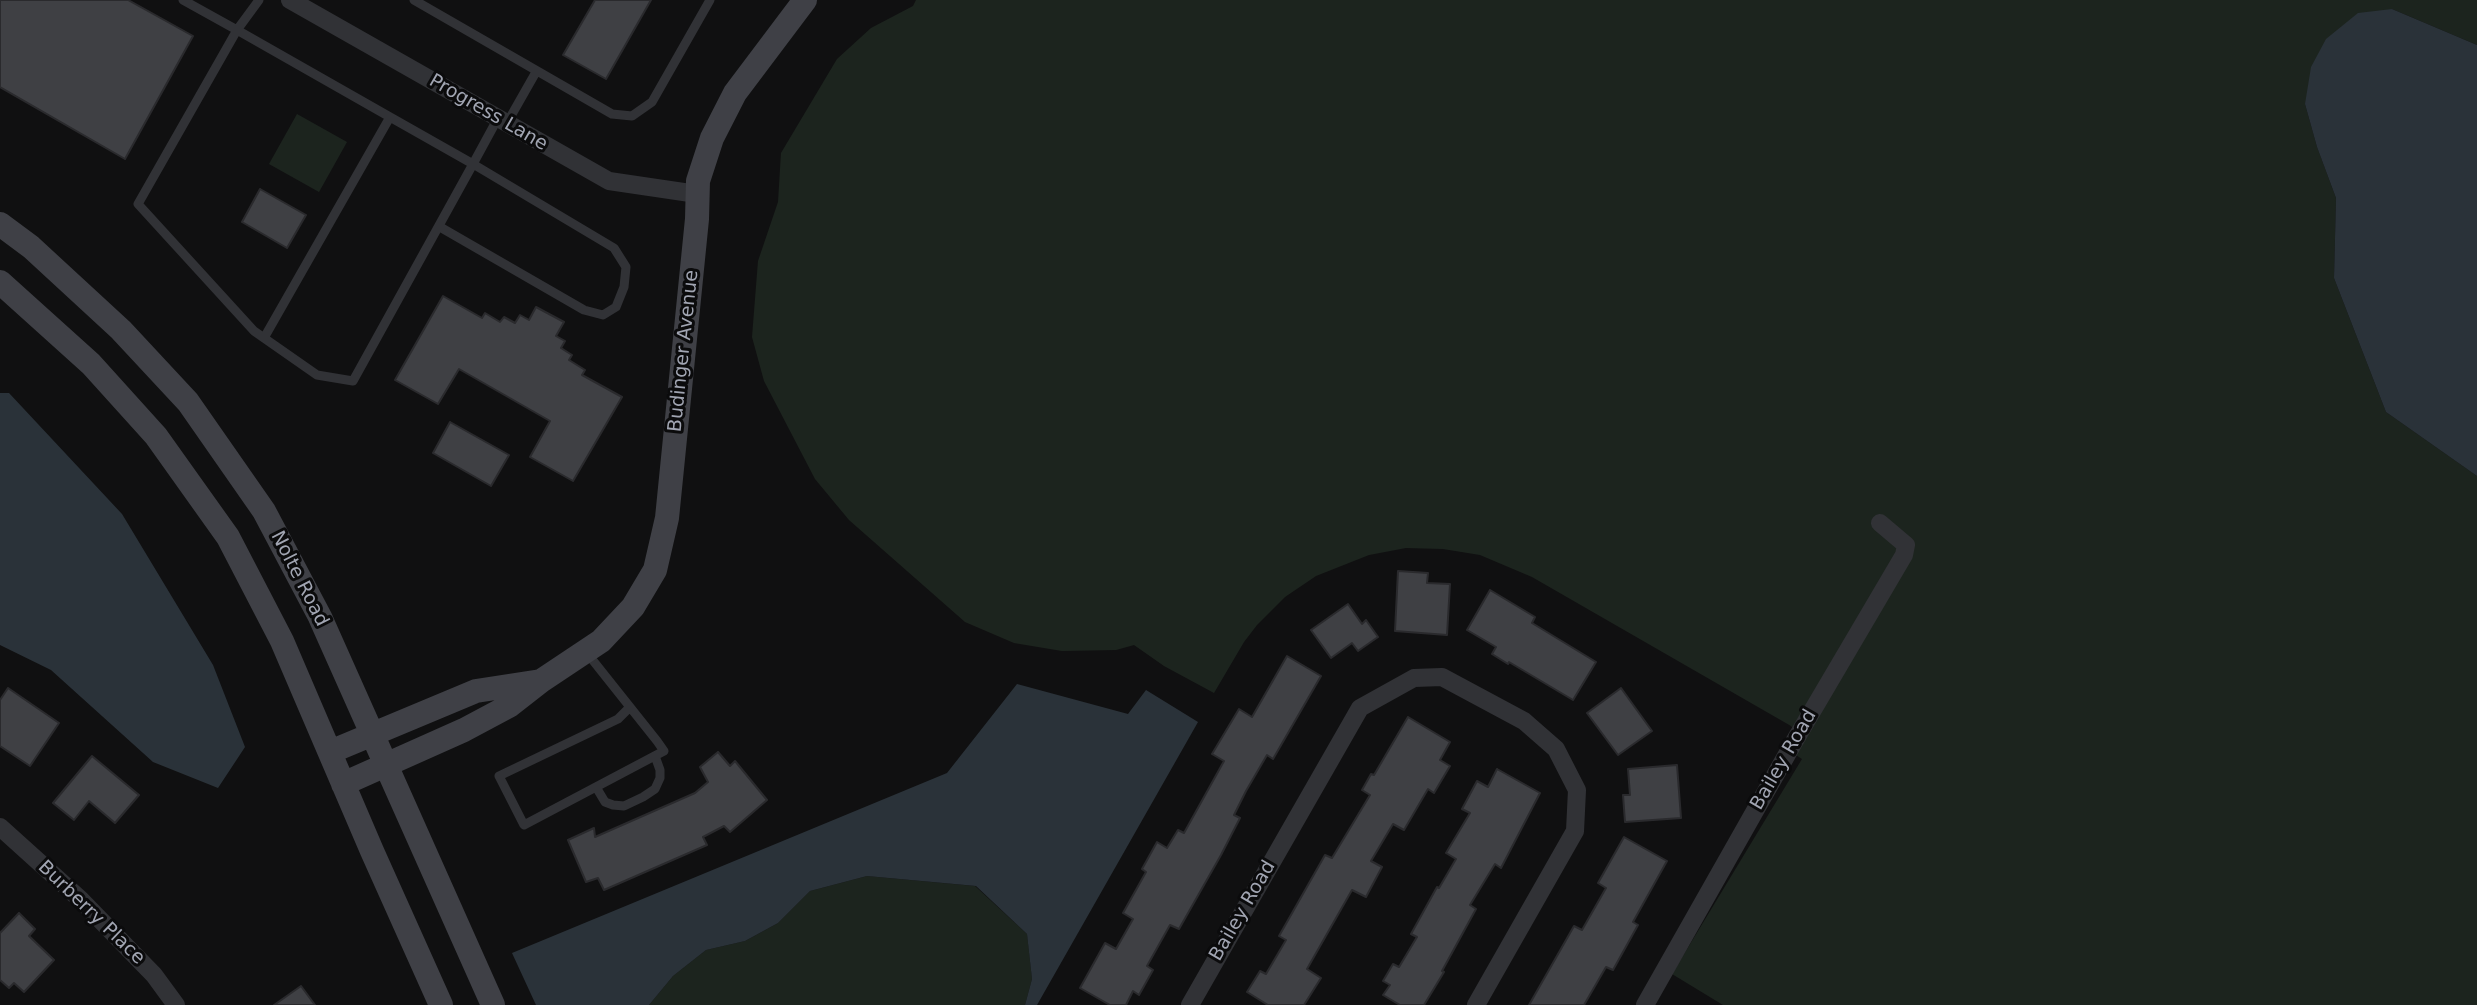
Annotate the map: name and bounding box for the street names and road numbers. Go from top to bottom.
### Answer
street label: Progress Lane [425,70,551,156]
street label: Budinger Avenue [664,269,704,433]
street label: Nolte Road [265,528,333,630]
street label: Bailey Road [1746,706,1822,814]
street label: Burberry Place [33,856,149,970]
street label: Bailey Road [1205,857,1281,965]

